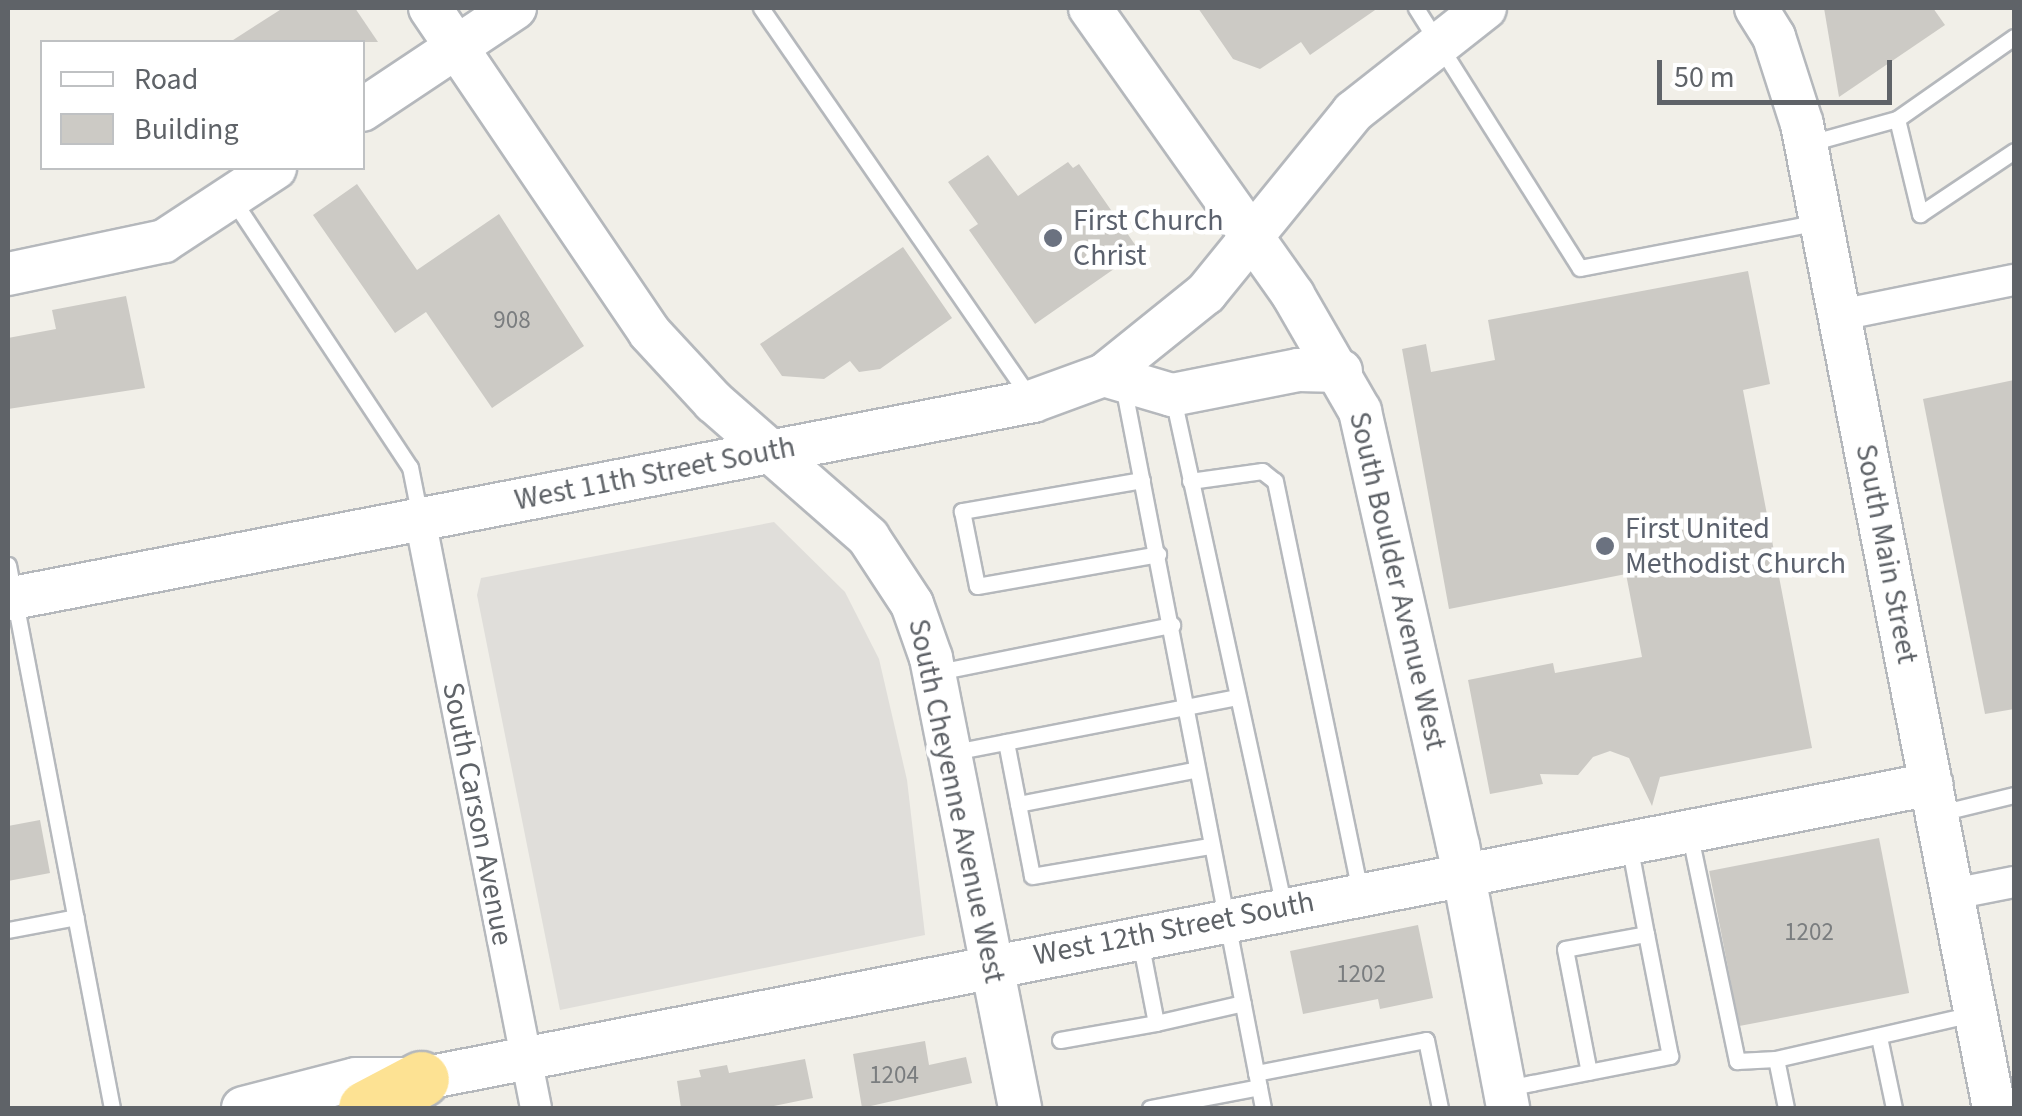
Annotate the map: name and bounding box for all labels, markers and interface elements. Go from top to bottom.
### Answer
legend [40,40,365,170]
scale bar [1662,40,1897,102]
text: 50 m [1674,56,1735,99]
text: Road [134,58,198,101]
text: Building [134,108,239,151]
place label: First Church Christ [1073,203,1223,274]
marker: First Church Christ [1042,227,1064,249]
house number: 908 [493,305,531,335]
street label: South Boulder Avenue West [1341,408,1453,754]
street label: West 11th Street South [512,429,798,519]
street label: South Main Street [1847,441,1925,667]
place label: First United Methodist Church [1625,511,1846,582]
marker: First United Methodist Church [1594,535,1616,557]
street label: South Cheyenne Avenue West [900,616,1012,986]
street label: South Carson Avenue [434,679,520,949]
street label: West 12th Street South [1031,884,1317,974]
house number: 1202 [1784,917,1834,947]
house number: 1202 [1336,959,1386,989]
house number: 1204 [869,1060,919,1090]

